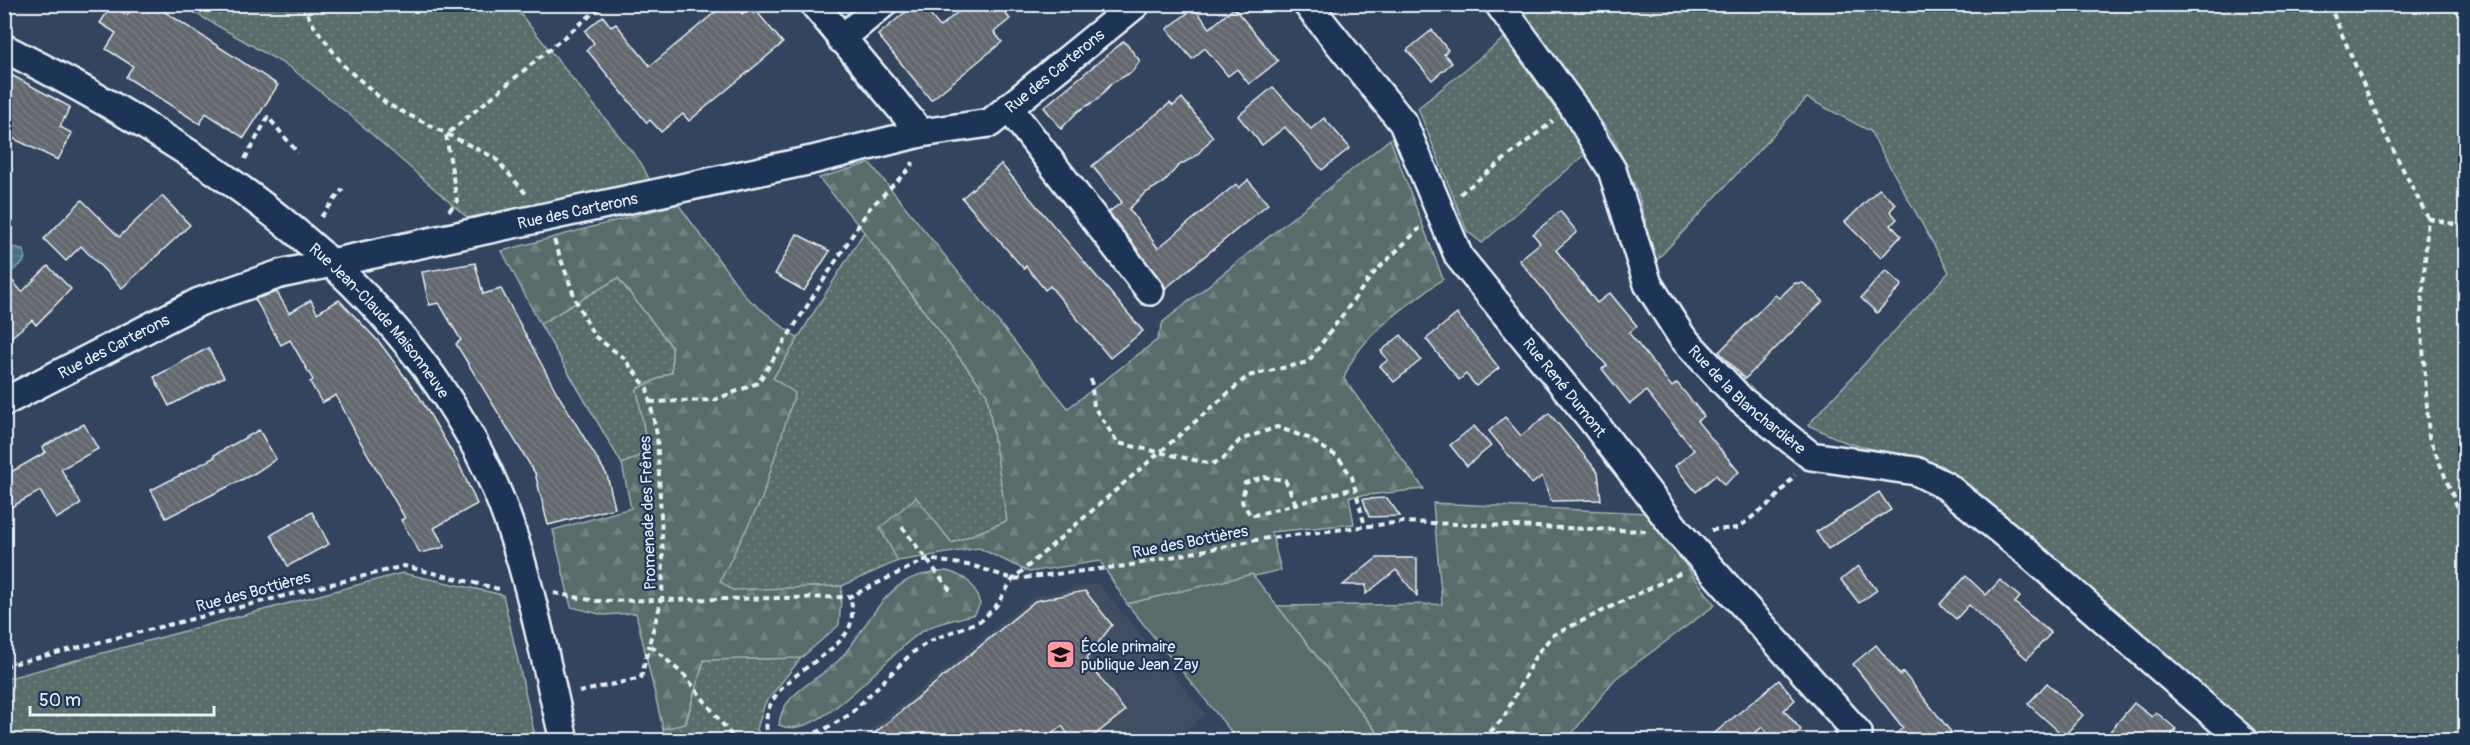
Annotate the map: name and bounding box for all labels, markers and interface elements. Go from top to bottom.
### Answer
street label: Rue des Carterons [1001,25,1109,118]
street label: Rue des Carterons [516,189,640,234]
street label: Rue Jean-Claude Maisonneuve [305,239,453,402]
street label: Rue des Carterons [55,310,173,384]
street label: Rue René Dumont [1518,334,1611,442]
street label: Rue de la Blanchardière [1684,341,1810,459]
street label: Promenade des Frênes [635,436,661,590]
street label: Rue des Bottières [1131,521,1250,563]
street label: Rue des Bottières [194,567,313,617]
place label: École primaire publique Jean Zay [1081,637,1198,675]
school or university icon: École primaire publique Jean Zay [1044,639,1076,671]
scale bar [30,679,214,717]
text: 50 m [39,689,81,712]

